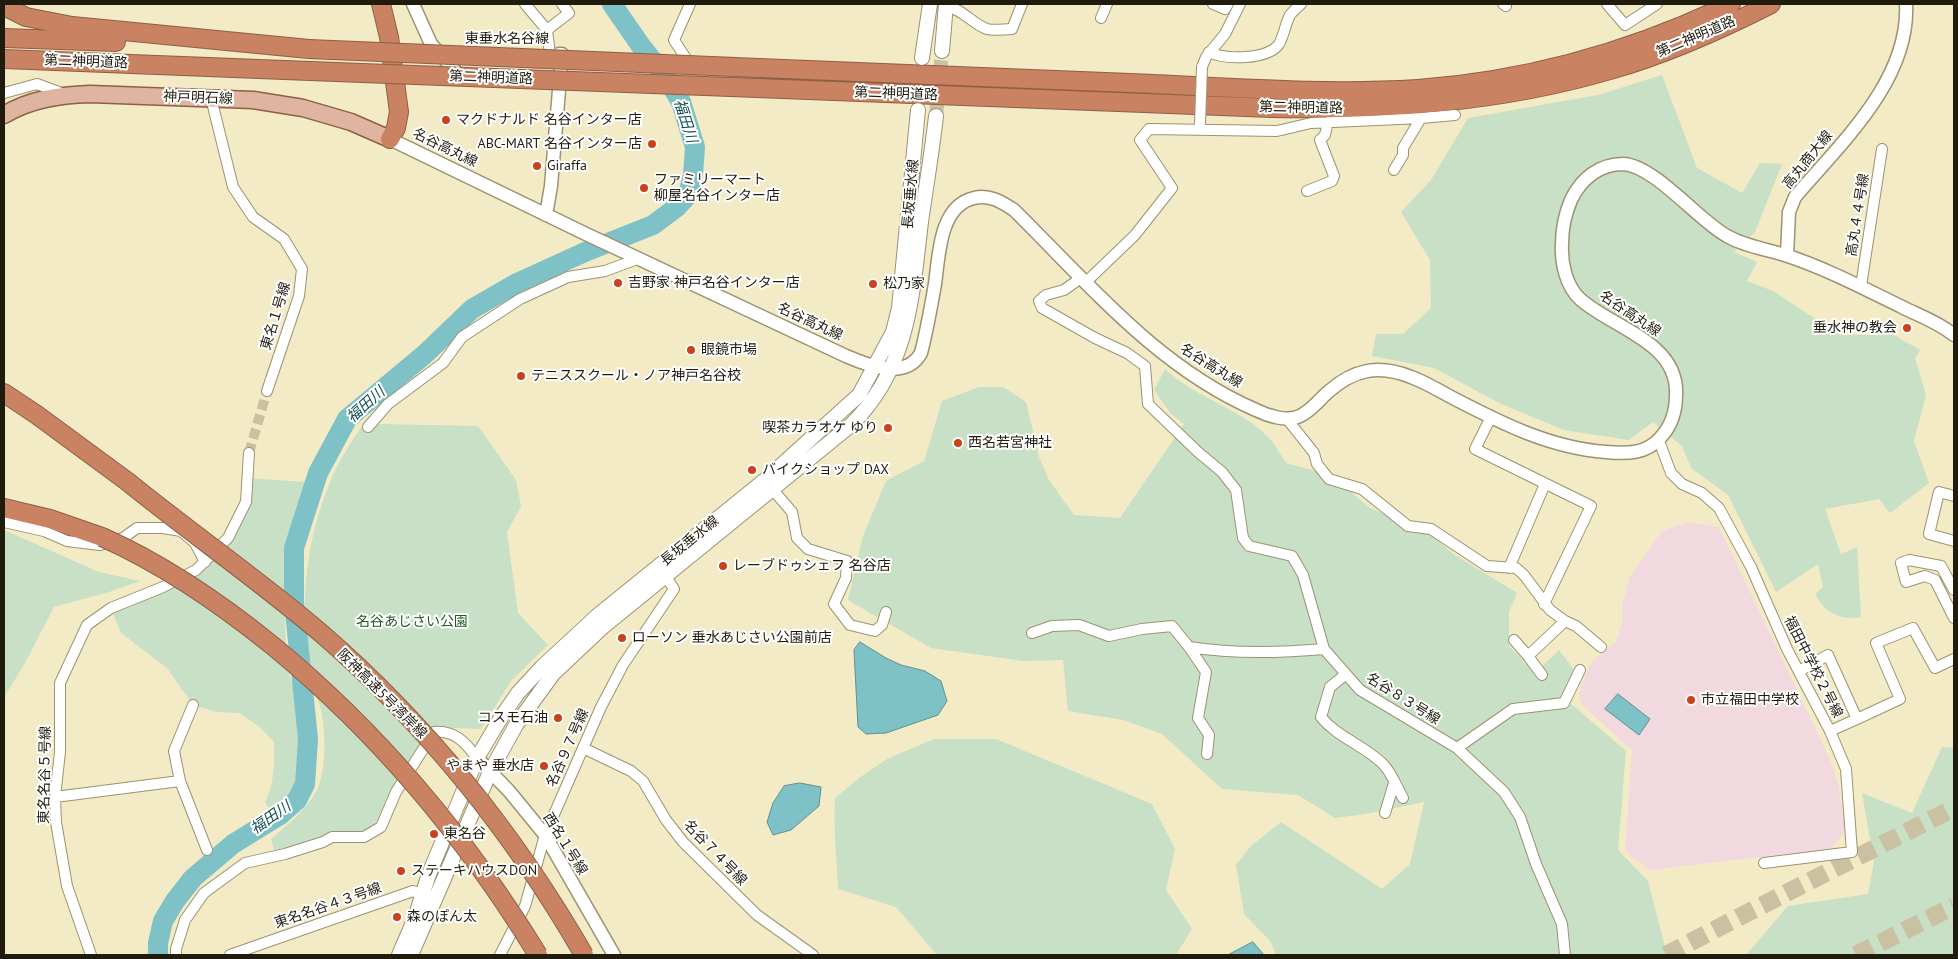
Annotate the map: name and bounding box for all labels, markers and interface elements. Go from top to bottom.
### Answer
street label: 第二神明道路 [1654,13,1738,61]
street label: 東垂水名谷線 [465,31,549,47]
street label: 第二神明道路 [44,52,128,72]
street label: 第二神明道路 [449,68,533,88]
street label: 第二神明道路 [854,84,938,104]
street label: 神戸明石線 [163,88,233,108]
water label: 福田川 [669,97,701,145]
street label: 第二神明道路 [1259,99,1343,117]
place label: マクドナルド 名谷インター店 [456,112,642,128]
marker: マクドナルド 名谷インター店 [440,114,452,126]
street label: 名谷高丸線 [410,125,480,171]
street label: 高丸商大線 [1779,128,1837,192]
place label: ABC-MART 名谷インター店 [477,136,642,152]
marker: ABC-MART 名谷インター店 [646,138,658,150]
place label: Giraffa [547,158,587,174]
street label: 長坂垂水線 [900,158,922,230]
marker: Giraffa [531,160,543,172]
place label: ファミリーマート 柳屋名谷インター店 [654,172,780,204]
street label: 高丸４４号線 [1843,172,1873,258]
marker: ファミリーマート 柳屋名谷インター店 [638,182,650,194]
place label: 吉野家 神戸名谷インター店 [628,275,800,291]
place label: 松乃家 [883,276,925,292]
marker: 吉野家 神戸名谷インター店 [612,277,624,289]
marker: 松乃家 [867,278,879,290]
street label: 東名１号線 [258,280,294,352]
street label: 名谷高丸線 [1596,287,1664,341]
street label: 名谷高丸線 [775,300,845,344]
place label: 垂水神の教会 [1813,320,1897,336]
marker: 垂水神の教会 [1901,322,1913,334]
street label: 名谷高丸線 [1177,340,1245,392]
place label: 眼鏡市場 [701,342,757,358]
marker: 眼鏡市場 [685,344,697,356]
place label: テニススクール・ノア神戸名谷校 [531,368,741,384]
marker: テニススクール・ノア神戸名谷校 [515,370,527,382]
water label: 福田川 [343,383,389,427]
place label: 喫茶カラオケ ゆり [762,420,878,436]
marker: 喫茶カラオケ ゆり [882,422,894,434]
place label: 西名若宮神社 [968,435,1052,451]
marker: 西名若宮神社 [952,437,964,449]
place label: バイクショップ DAX [762,462,889,478]
marker: バイクショップ DAX [746,464,758,476]
street label: 長坂垂水線 [658,512,722,570]
place label: レーブドゥシェフ 名谷店 [733,558,891,574]
marker: レーブドゥシェフ 名谷店 [717,560,729,572]
street label: 福田中学校２号線 [1780,613,1846,721]
park label: 名谷あじさい公園 [356,614,468,630]
place label: ローソン 垂水あじさい公園前店 [632,630,832,646]
marker: ローソン 垂水あじさい公園前店 [616,632,628,644]
street label: 阪神高速5号湾岸線 [334,646,430,742]
street label: 名谷８３号線 [1363,670,1443,728]
place label: 市立福田中学校 [1701,692,1799,708]
marker: 市立福田中学校 [1685,694,1697,706]
street label: 名谷９７号線 [543,706,593,790]
place label: コスモ石油 [478,710,548,726]
marker: コスモ石油 [552,712,564,724]
street label: 東名名谷５号線 [36,726,54,824]
place label: やまや 垂水店 [446,758,534,774]
marker: やまや 垂水店 [538,760,550,772]
water label: 福田川 [247,798,295,838]
street label: 西名１号線 [539,810,591,878]
street label: 名谷７４号線 [680,817,750,889]
place label: 東名谷 [444,826,486,842]
marker: 東名谷 [428,828,440,840]
place label: ステーキハウスDON [411,863,537,879]
marker: ステーキハウスDON [395,865,407,877]
street label: 東名名谷４３号線 [272,880,384,932]
place label: 森のぽん太 [407,909,477,925]
marker: 森のぽん太 [391,911,403,923]

